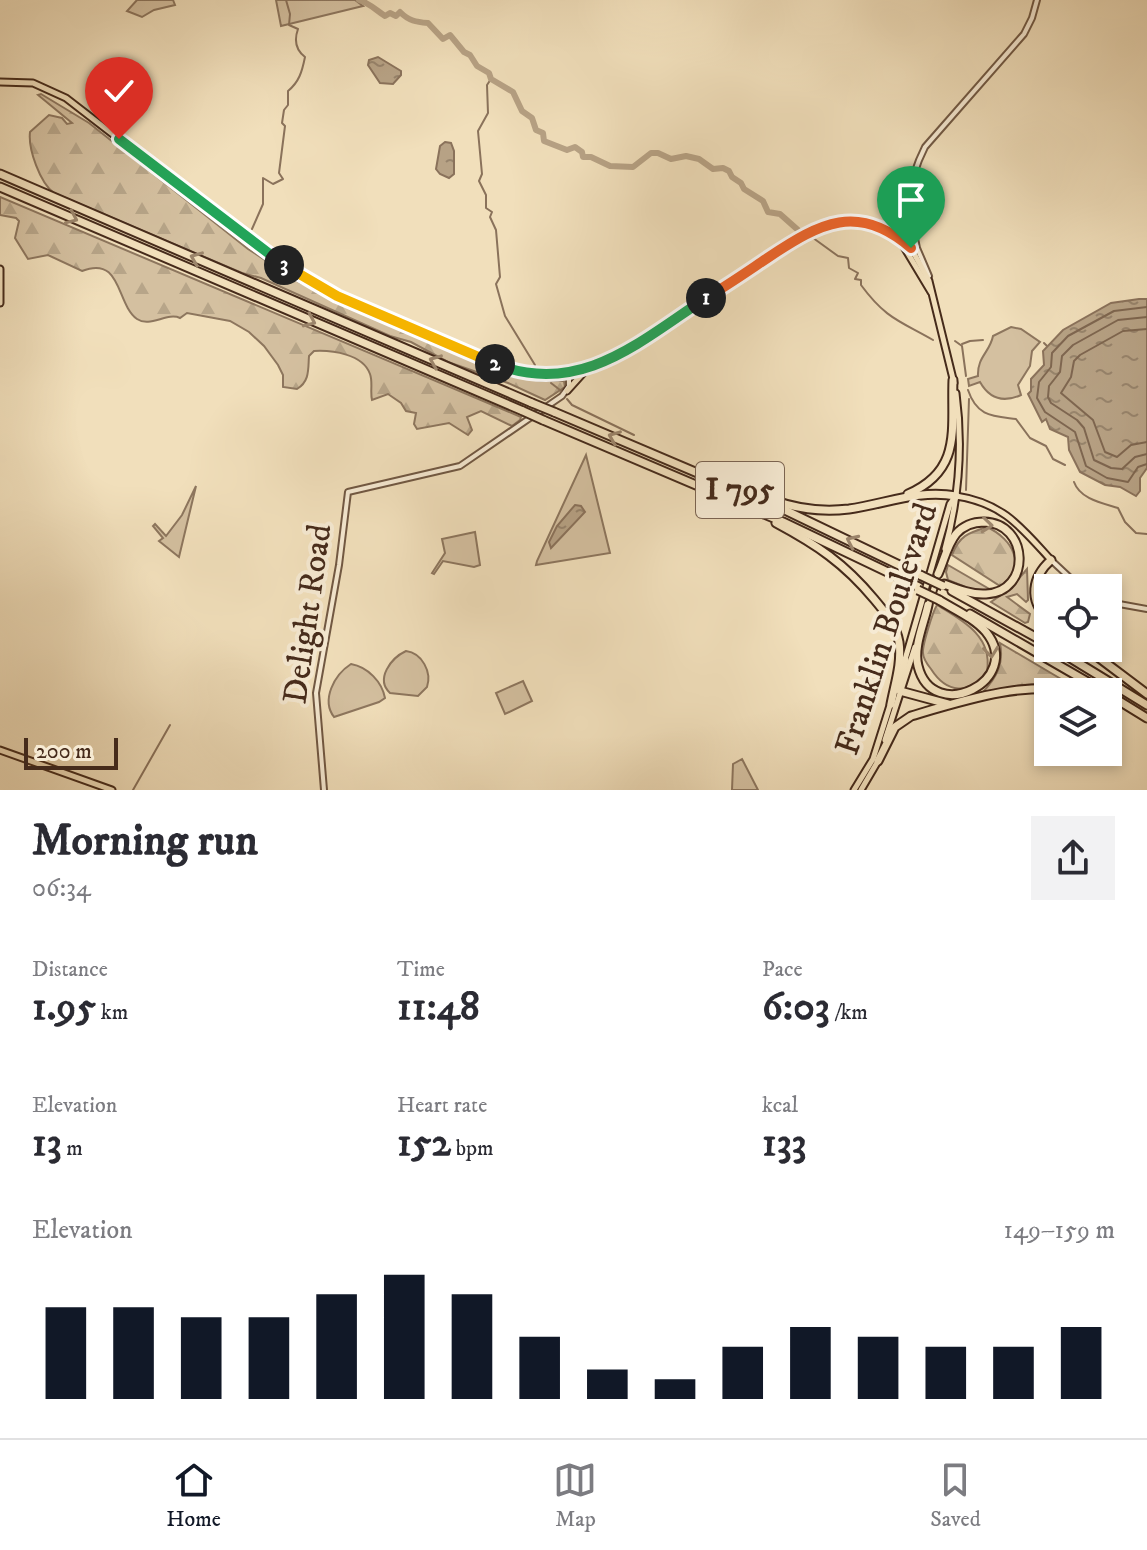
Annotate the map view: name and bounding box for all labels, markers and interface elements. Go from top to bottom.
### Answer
pin [85,57,153,139]
icon: check [97,69,141,113]
pin [877,166,945,248]
icon: arrive [889,178,933,222]
one-way arrow [63,208,78,224]
pin: 3 [264,245,304,285]
one-way arrow [190,251,204,268]
text: 3 [280,251,288,278]
pin: 1 [686,278,726,318]
text: 1 [702,284,710,311]
one-way arrow [302,311,316,327]
pin: 2 [475,344,515,384]
text: 2 [490,350,500,377]
one-way arrow [429,354,443,371]
one-way arrow [608,430,622,447]
road number: I 795 [696,462,784,518]
street label: Franklin Boulevard [826,498,948,760]
one-way arrow [980,516,993,533]
street label: Delight Road [275,521,341,707]
one-way arrow [846,535,861,551]
map controls [1034,574,1122,766]
button: locate [1034,574,1122,662]
one-way arrow [983,646,1000,659]
button: layers [1034,678,1122,766]
scale bar [24,734,118,770]
text: 200 m [36,738,92,765]
text: Morning run [32,814,258,869]
button: share [1031,816,1115,900]
text: 06:34 [32,872,91,905]
text: Distance [32,956,108,983]
text: Time [397,956,445,983]
text: Pace [762,956,803,983]
text: 1.95 [32,983,96,1033]
text: 11:48 [397,983,480,1033]
text: 6:03 [762,983,830,1033]
text: km [96,999,128,1026]
text: /km [830,999,868,1026]
text: Elevation [32,1092,117,1119]
text: Heart rate [397,1092,487,1119]
text: kcal [762,1092,798,1119]
text: 13 [32,1119,62,1169]
text: 152 [397,1119,451,1169]
text: 133 [762,1119,807,1169]
text: m [62,1135,83,1162]
text: bpm [451,1135,494,1162]
text: Elevation [32,1214,133,1247]
text: 149–159 m [1003,1214,1115,1247]
tab: Home [166,1458,221,1533]
tab: Map [553,1458,597,1533]
tab: Saved [930,1458,981,1533]

